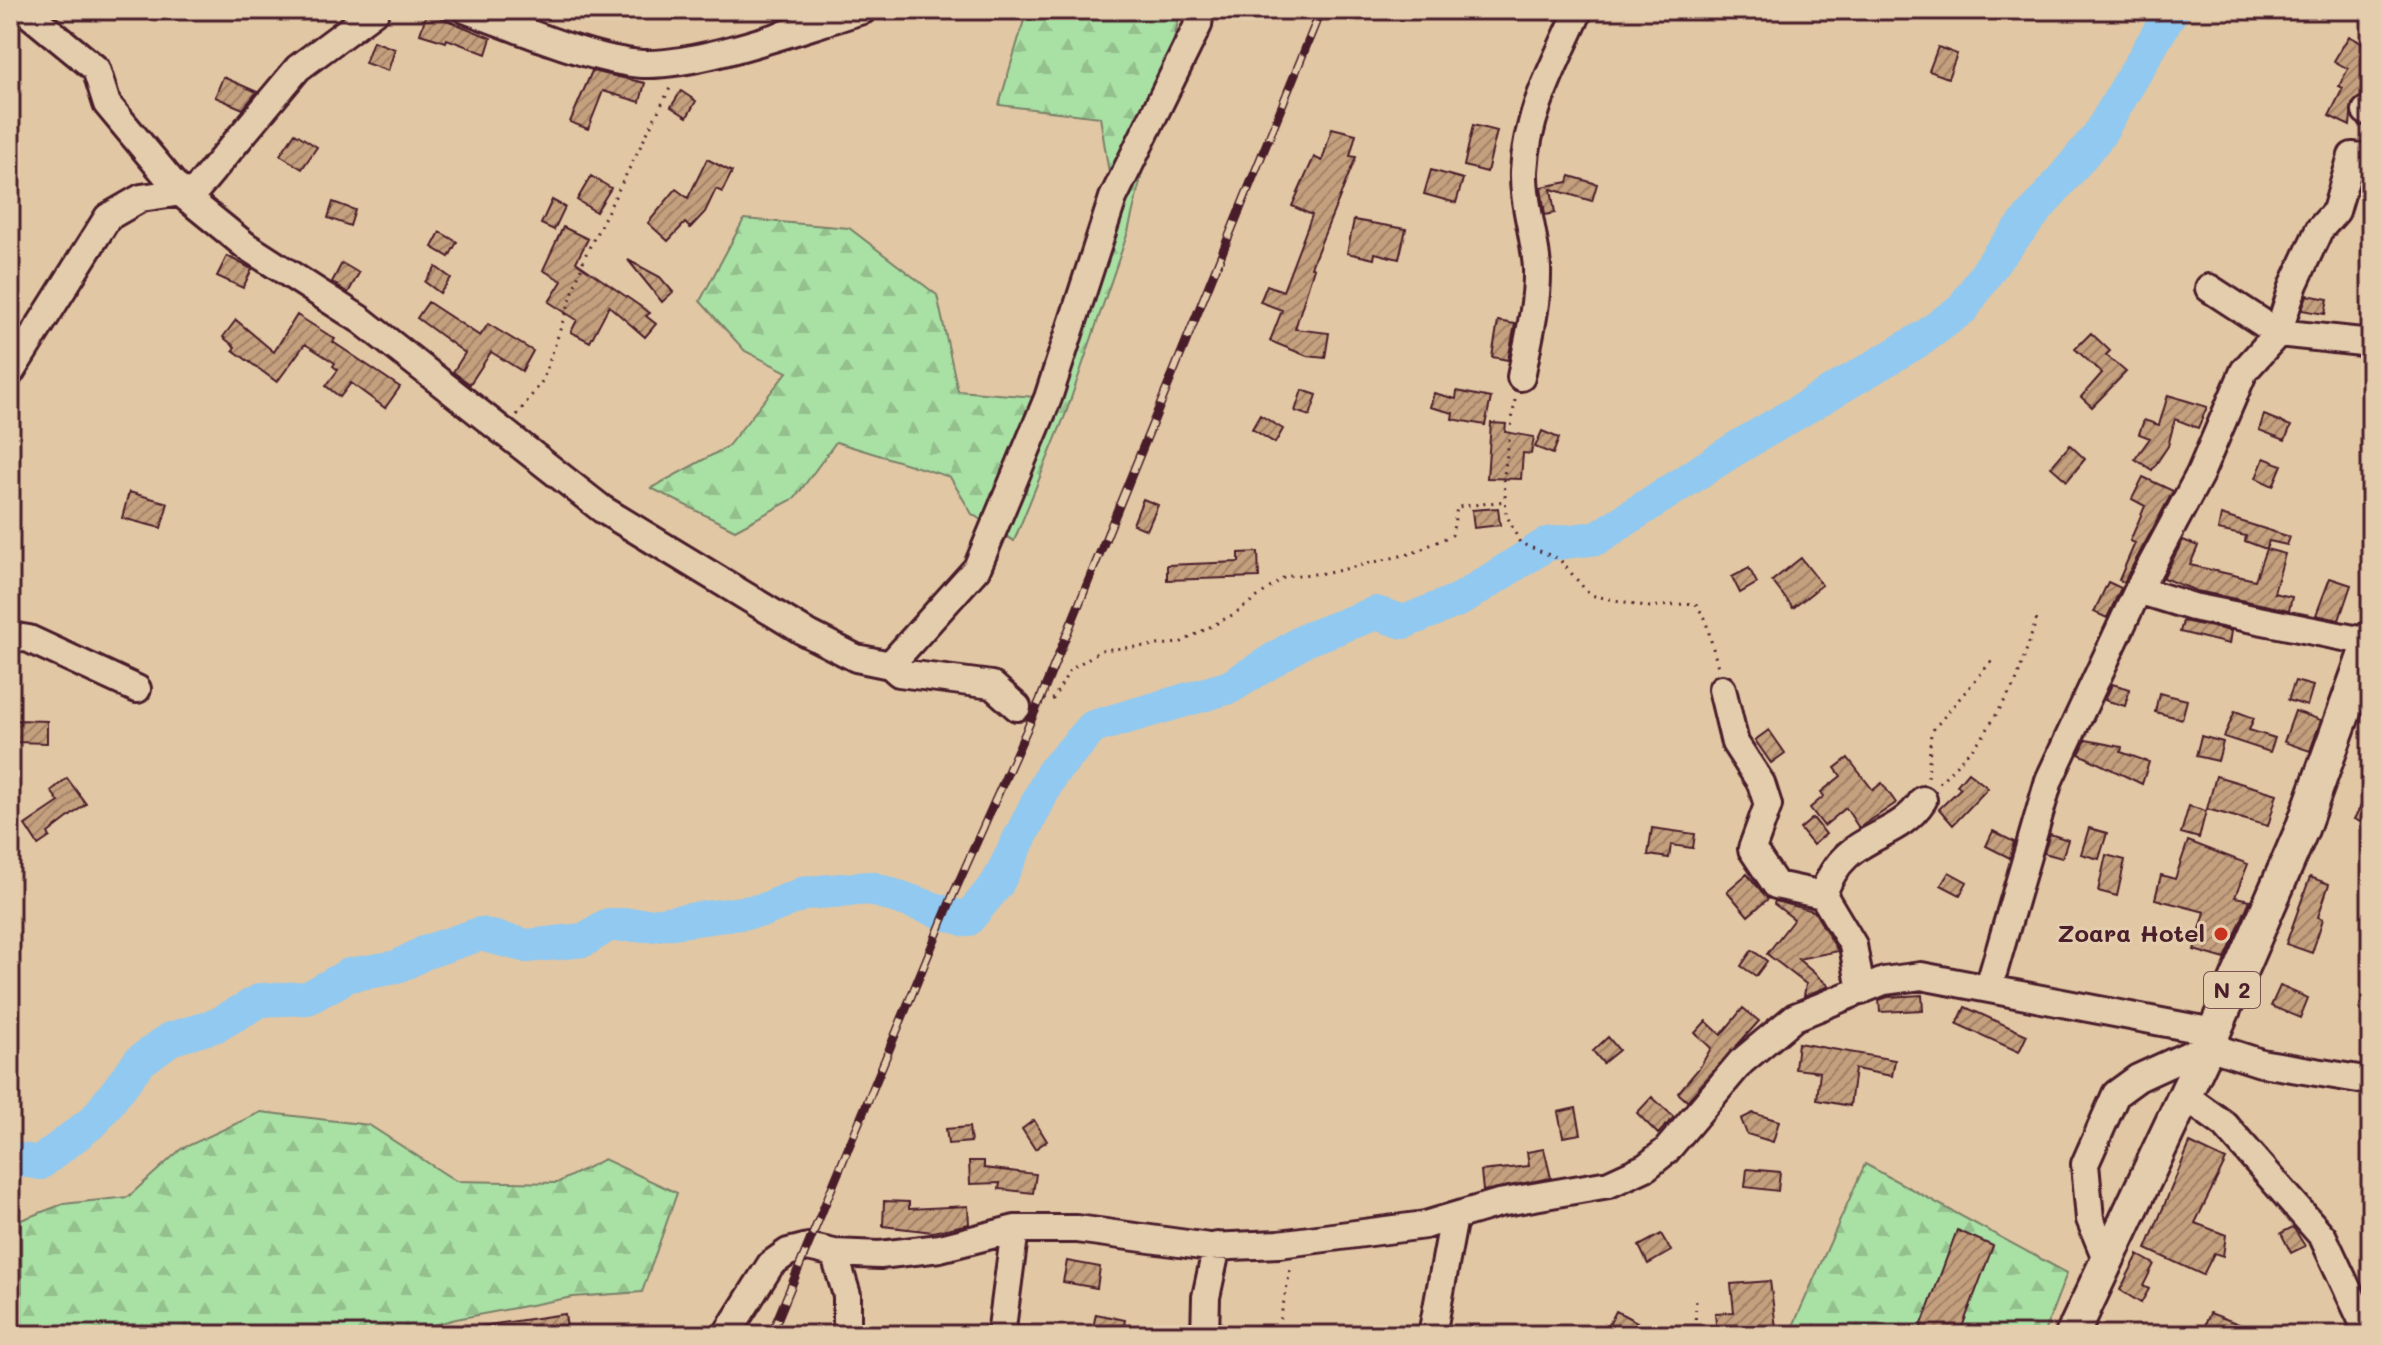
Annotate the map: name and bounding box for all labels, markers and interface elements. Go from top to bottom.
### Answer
place label: Zoara Hotel [2057,917,2205,948]
marker: Zoara Hotel [2212,925,2230,943]
road number: N 2 [2204,972,2260,1008]

